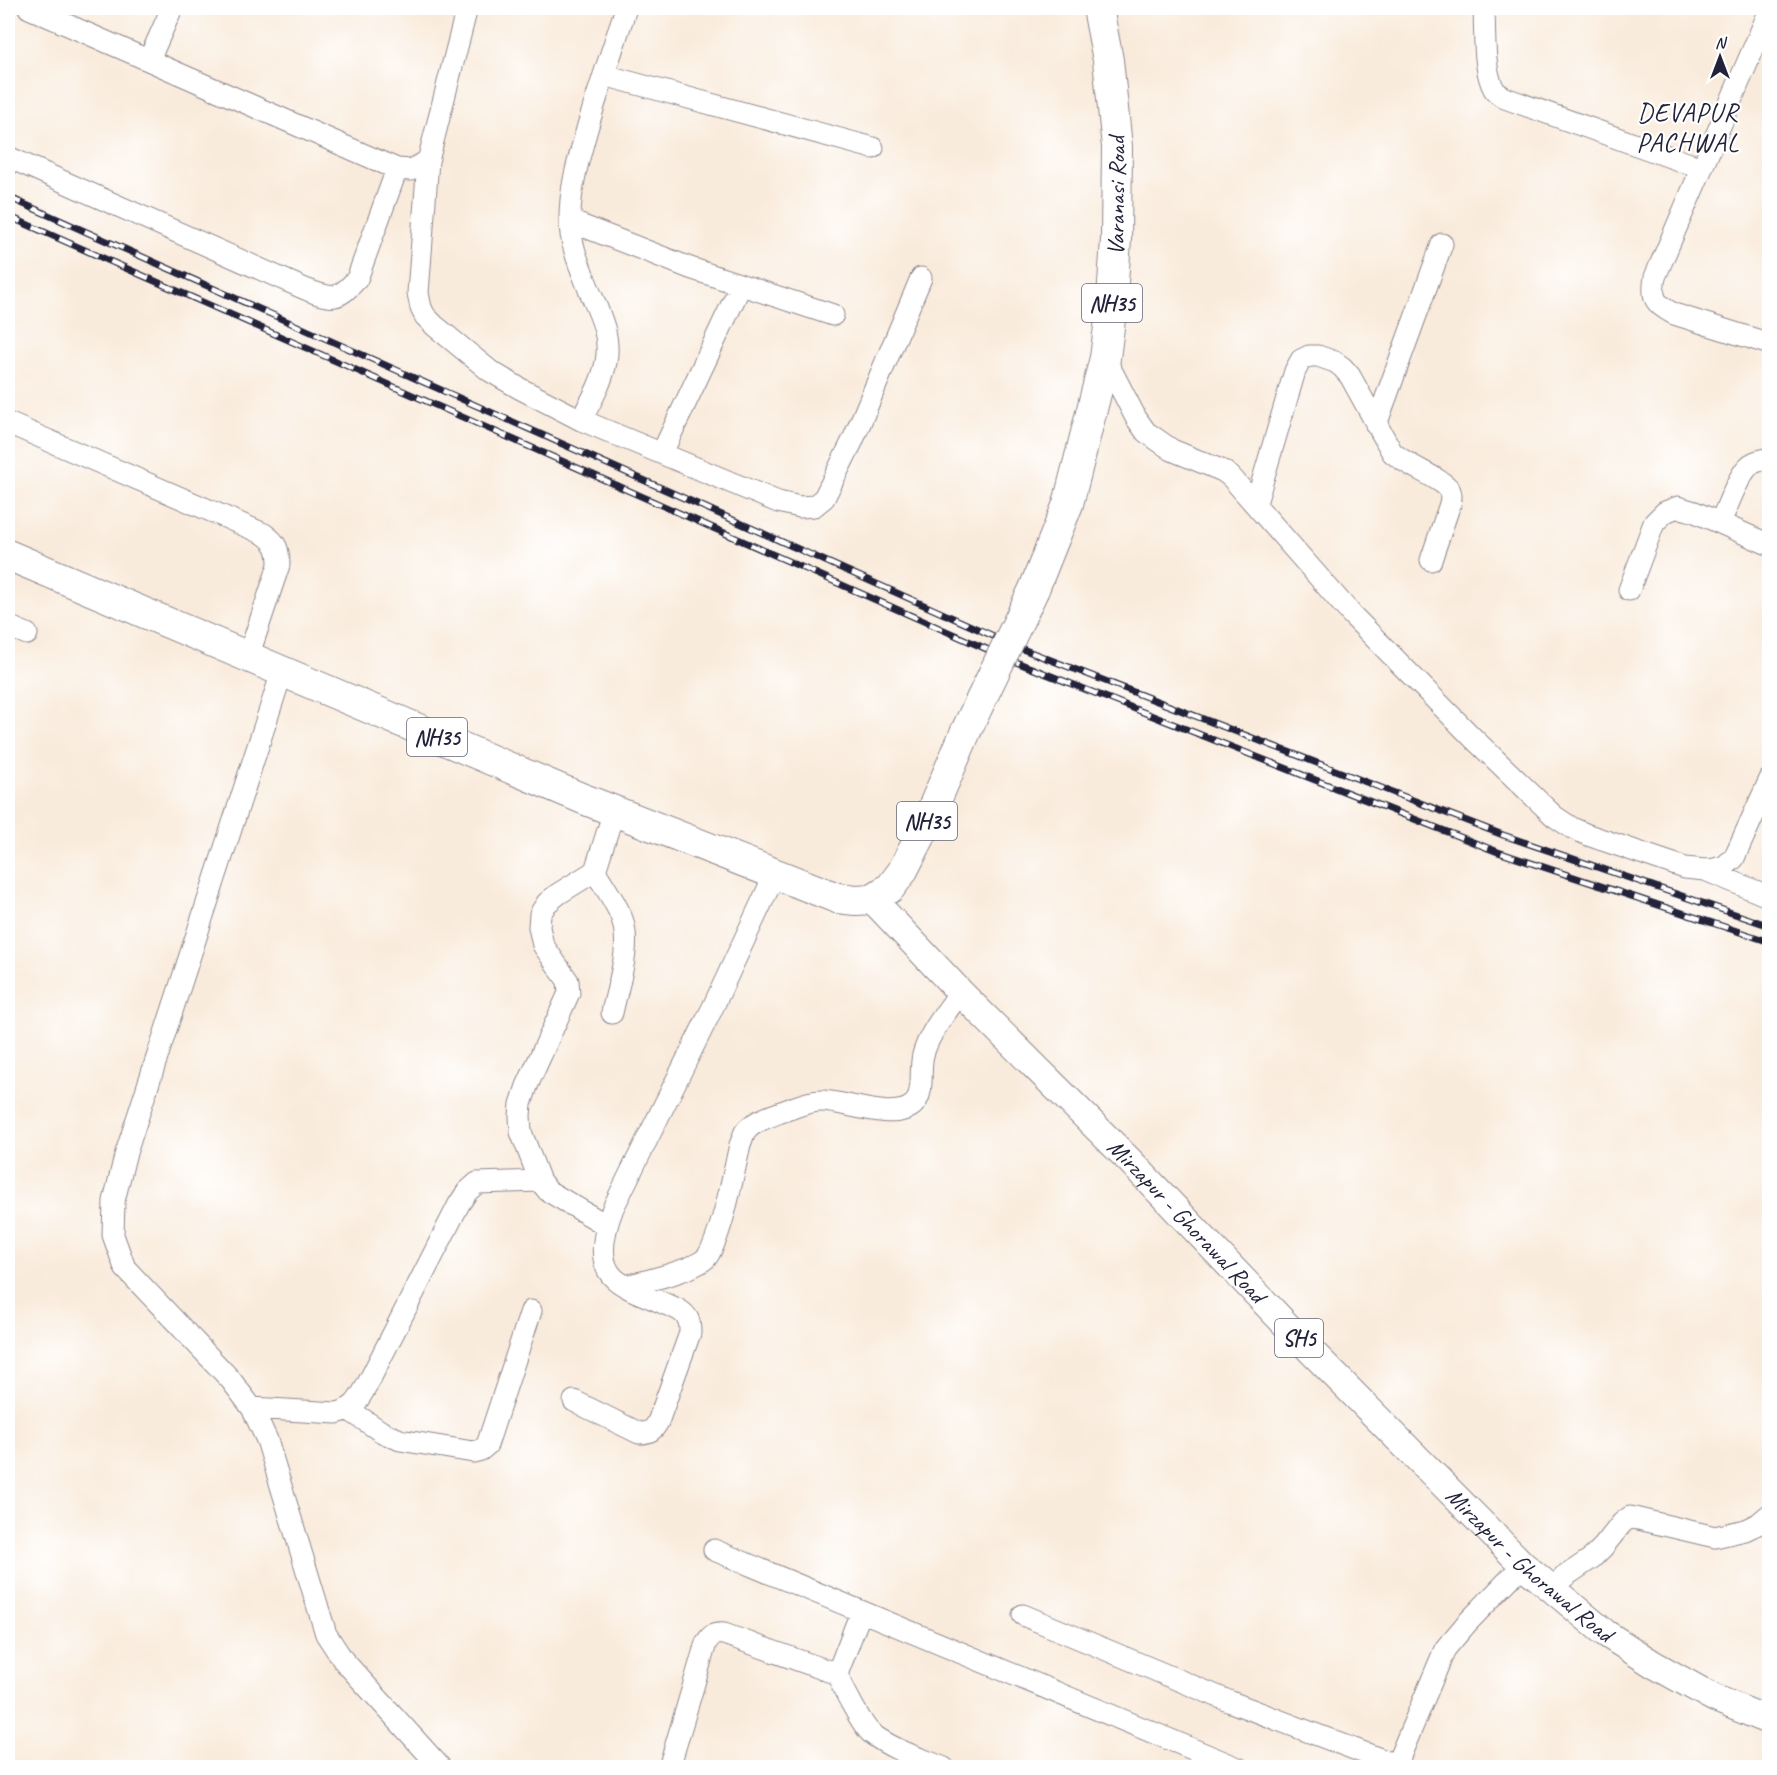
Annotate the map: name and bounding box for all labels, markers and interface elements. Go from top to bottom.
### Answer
north arrow [1690,27,1750,87]
text: N [1715,33,1728,53]
district label: DEVAPUR PACHWAL [1636,96,1740,159]
street label: Varanasi Road [1100,131,1132,256]
road number: NH35 [1082,284,1142,322]
road number: NH35 [407,718,467,756]
road number: NH35 [897,802,957,840]
street label: Mirzapur - Ghorawal Road [1101,1132,1275,1312]
road number: SH5 [1275,1319,1323,1357]
street label: Mirzapur - Ghorawal Road [1440,1481,1621,1651]

